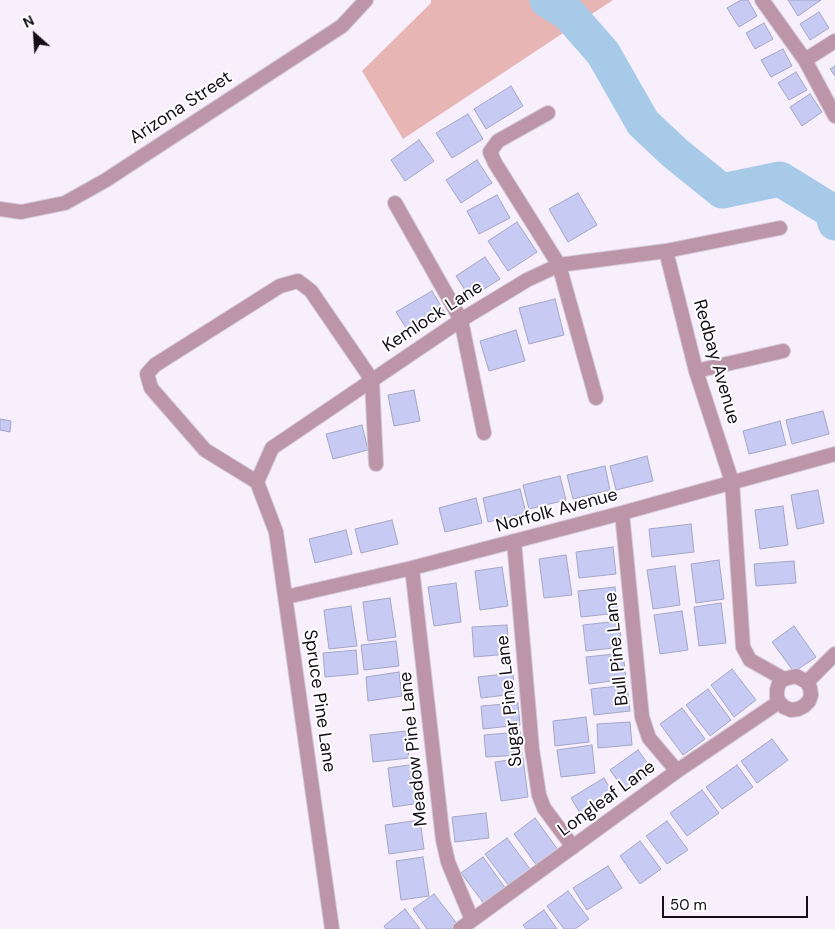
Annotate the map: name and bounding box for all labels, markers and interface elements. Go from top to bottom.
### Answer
north arrow [10,10,60,60]
text: N [20,11,37,32]
street label: Arizona Street [126,67,236,149]
street label: Kemlock Lane [379,277,487,357]
street label: Redbay Avenue [688,297,744,427]
street label: Norfolk Avenue [494,484,620,538]
street label: Bull Pine Lane [600,591,634,707]
street label: Spruce Pine Lane [298,628,340,774]
street label: Sugar Pine Lane [492,634,528,768]
street label: Meadow Pine Lane [395,671,433,827]
street label: Longleaf Lane [554,756,660,842]
scale bar [665,886,811,918]
text: 50 m [670,895,707,915]

